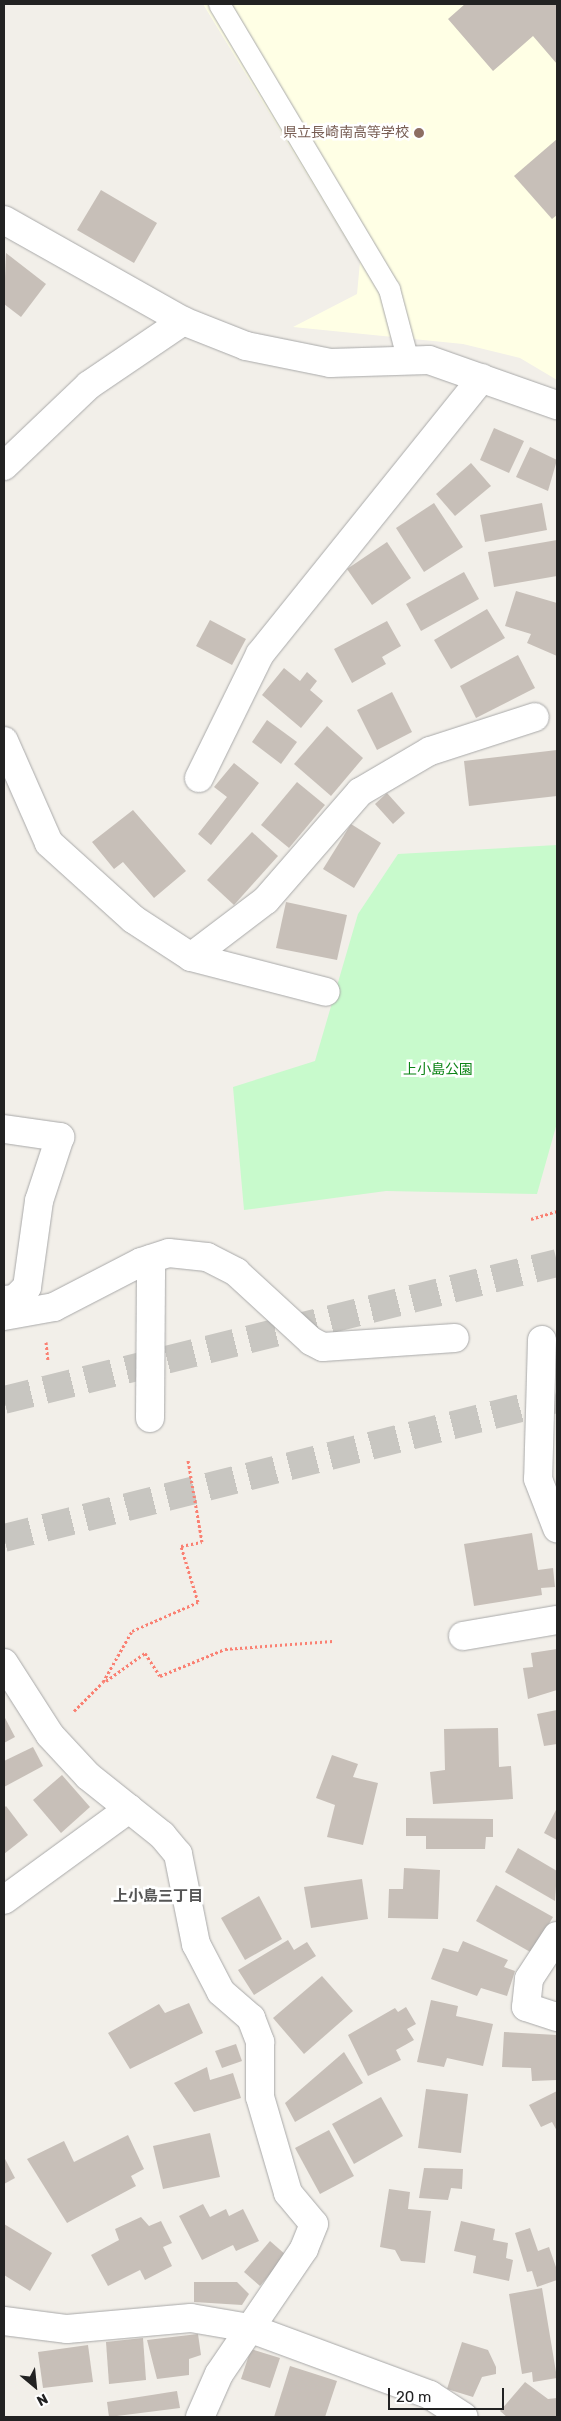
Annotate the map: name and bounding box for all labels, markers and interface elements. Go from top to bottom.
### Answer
place label: 県立長崎南高等学校 [283,125,409,141]
marker: 県立長崎南高等学校 [413,127,425,139]
park label: 上小島公園 [403,1062,473,1078]
district label: 上小島三丁目 [113,1888,203,1906]
north arrow [10,2361,60,2411]
scale bar [391,2378,507,2410]
text: 20 m [396,2388,431,2406]
text: N [34,2390,51,2410]

